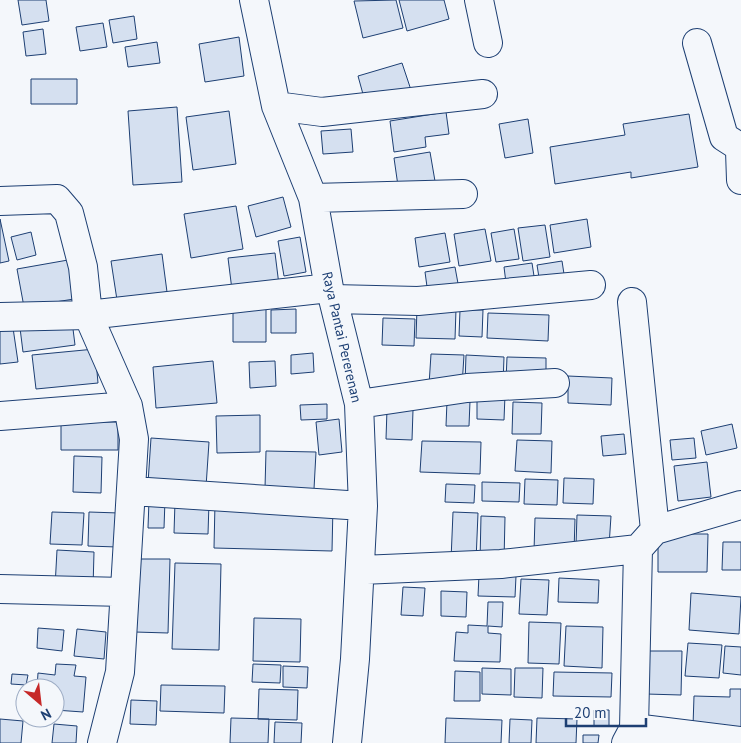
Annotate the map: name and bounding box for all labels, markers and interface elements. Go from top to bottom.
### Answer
street label: Raya Pantai Pererenan [318,270,366,404]
north arrow [15,678,65,728]
scale bar [566,696,646,728]
text: 20 m [574,703,607,722]
text: N [38,704,54,725]

